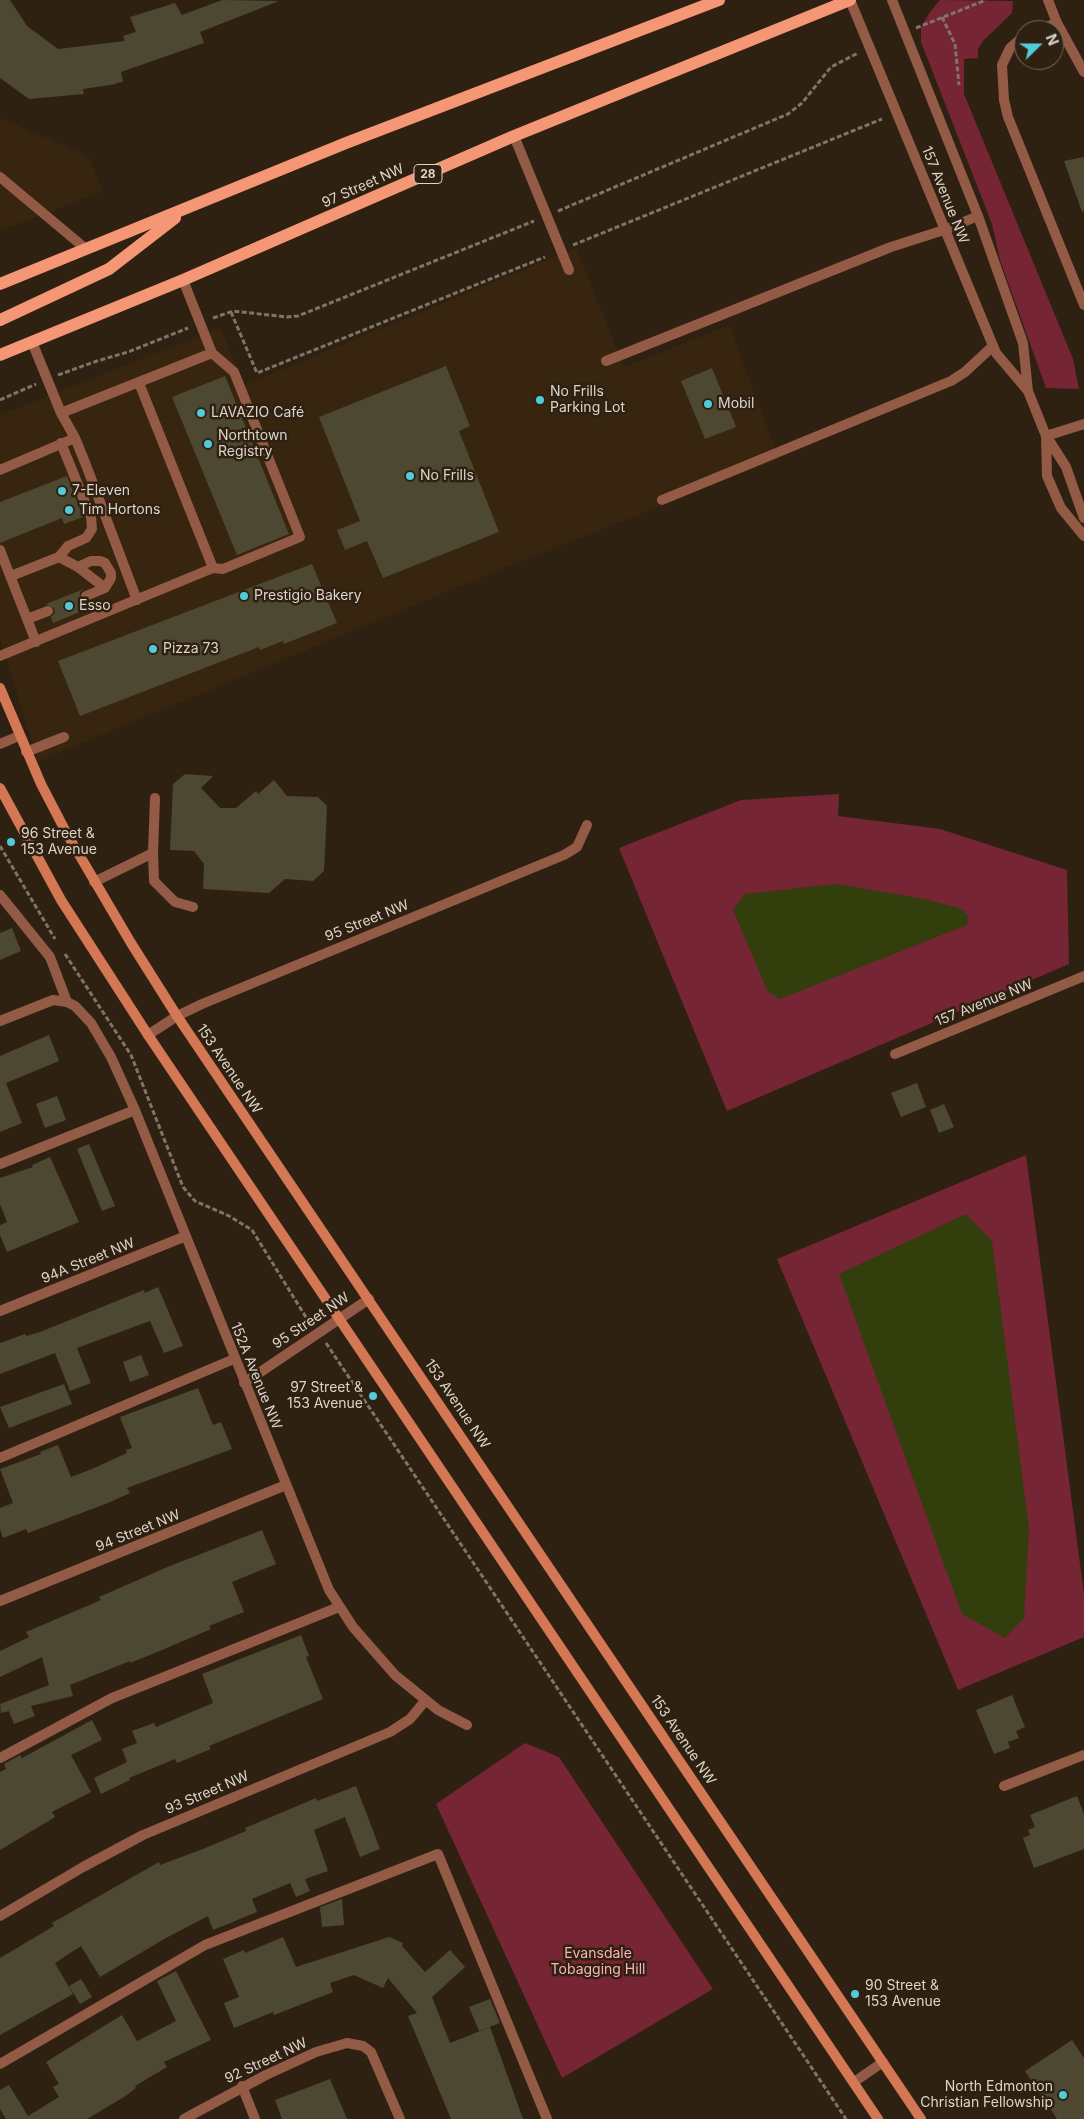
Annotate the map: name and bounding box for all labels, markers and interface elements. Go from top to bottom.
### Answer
north arrow [1014,20,1064,70]
text: N [1043,31,1062,48]
street label: 157 Avenue NW [918,144,972,246]
street label: 97 Street NW [319,160,407,212]
road number: 28 [414,164,442,183]
place label: No Frills Parking Lot [550,384,625,417]
marker: No Frills Parking Lot [534,394,546,406]
place label: Mobil [718,396,754,412]
marker: Mobil [702,398,714,410]
place label: LAVAZIO Café [211,405,304,421]
marker: LAVAZIO Café [195,407,207,419]
place label: Northtown Registry [218,428,288,461]
marker: Northtown Registry [202,438,214,450]
place label: No Frills [420,468,474,484]
marker: No Frills [404,470,416,482]
place label: 7-Eleven [72,483,130,499]
marker: 7-Eleven [56,485,68,497]
place label: Tim Hortons [79,502,160,518]
marker: Tim Hortons [63,504,75,516]
place label: Prestigio Bakery [254,588,362,604]
marker: Prestigio Bakery [238,590,250,602]
place label: Esso [79,598,111,614]
marker: Esso [63,600,75,612]
place label: Pizza 73 [163,641,219,657]
marker: Pizza 73 [147,643,159,655]
place label: 96 Street & 153 Avenue [21,826,97,859]
marker: 96 Street & 153 Avenue [5,836,17,848]
street label: 95 Street NW [323,897,411,945]
street label: 157 Avenue NW [933,976,1035,1030]
street label: 153 Avenue NW [193,1021,265,1117]
street label: 94A Street NW [39,1235,137,1287]
street label: 95 Street NW [269,1289,353,1353]
street label: 152A Avenue NW [227,1320,285,1432]
street label: 153 Avenue NW [421,1356,493,1452]
place label: 97 Street & 153 Avenue [287,1380,363,1412]
marker: 97 Street & 153 Avenue [367,1390,379,1402]
street label: 94 Street NW [93,1506,183,1556]
street label: 153 Avenue NW [647,1692,719,1788]
street label: 93 Street NW [163,1768,251,1818]
park label: Evansdale Tobagging Hill [551,1946,645,1978]
place label: 90 Street & 153 Avenue [865,1978,941,2010]
marker: 90 Street & 153 Avenue [849,1988,861,2000]
street label: 92 Street NW [222,2035,310,2087]
place label: North Edmonton Christian Fellowship [920,2079,1053,2112]
marker: North Edmonton Christian Fellowship [1057,2089,1069,2101]

